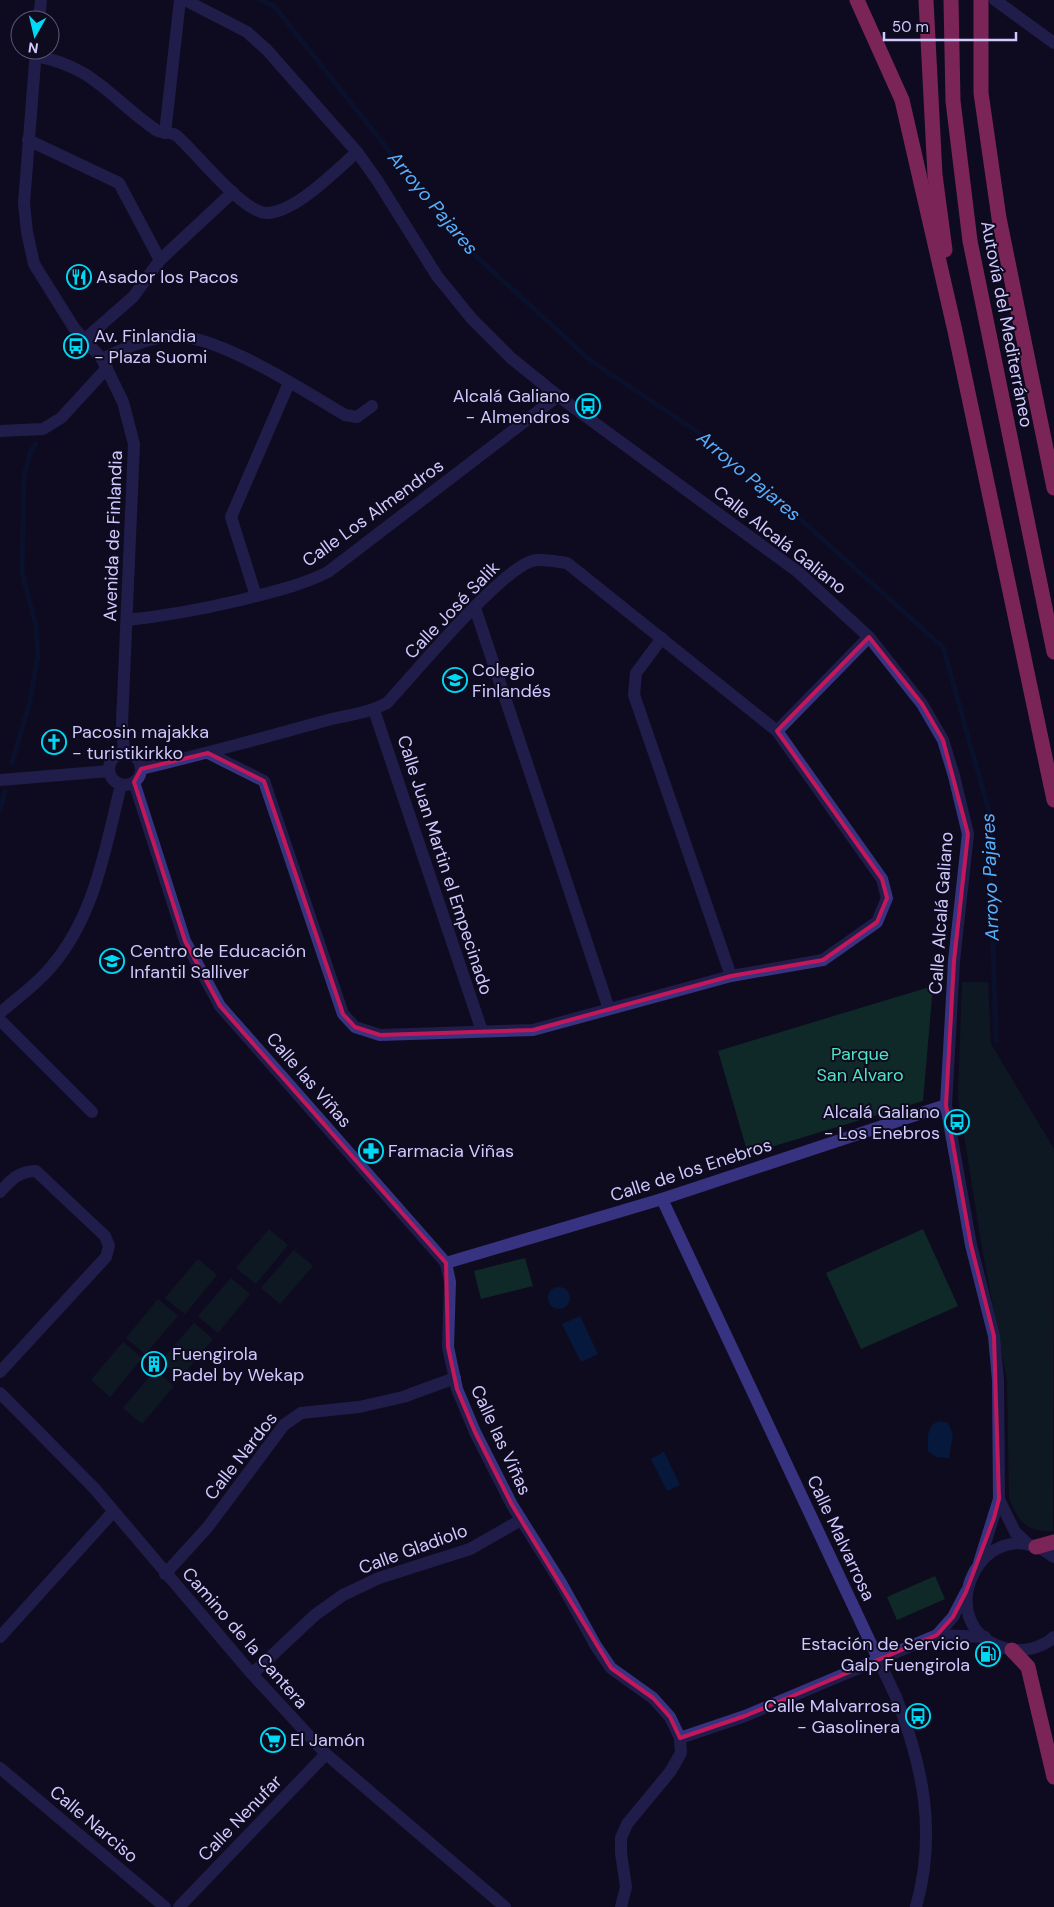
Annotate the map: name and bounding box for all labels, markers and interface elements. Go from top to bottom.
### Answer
north arrow [10,10,60,60]
scale bar [884,10,1016,42]
text: 50 m [892,17,929,37]
text: N [27,38,40,57]
water label: Arroyo Pajares [382,145,484,260]
street label: Autovía del Mediterráneo [975,219,1039,429]
restaurant icon: Asador los Pacos [66,264,92,290]
place label: Asador los Pacos [96,265,239,289]
place label: Av. Finlandia - Plaza Suomi [94,324,207,369]
bus stop icon: Av. Finlandia - Plaza Suomi [63,333,89,359]
place label: Alcalá Galiano - Almendros [453,384,570,429]
bus stop icon: Alcalá Galiano - Almendros [575,393,601,419]
water label: Arroyo Pajares [691,425,806,527]
street label: Avenida de Finlandia [98,450,128,622]
street label: Calle Los Almendros [297,454,449,572]
street label: Calle Alcalá Galiano [708,480,852,600]
street label: Calle José Salik [399,556,505,664]
place label: Colegio Finlandés [472,658,551,703]
school or university icon: Colegio Finlandés [442,667,468,693]
place label: Pacosin majakka - turistikirkko [72,720,209,765]
church icon: Pacosin majakka - turistikirkko [41,729,67,755]
street label: Calle Juan Martin el Empecinado [392,732,498,998]
water label: Arroyo Pajares [975,813,1005,942]
street label: Calle Alcalá Galiano [923,831,959,995]
place label: Centro de Educación Infantil Salliver [130,939,306,984]
school or university icon: Centro de Educación Infantil Salliver [99,948,125,974]
street label: Calle las Viñas [261,1027,357,1133]
park label: Parque San Alvaro [816,1042,904,1087]
place label: Alcalá Galiano - Los Enebros [823,1100,940,1145]
bus stop icon: Alcalá Galiano - Los Enebros [944,1109,970,1135]
street label: Calle de los Enebros [607,1133,775,1207]
pharmacy icon: Farmacia Viñas [358,1138,384,1164]
place label: Farmacia Viñas [388,1139,514,1163]
place label: Fuengirola Padel by Wekap [172,1342,304,1387]
building icon: Fuengirola Padel by Wekap [141,1351,167,1377]
street label: Calle las Viñas [465,1381,537,1499]
street label: Calle Nardos [199,1407,283,1505]
street label: Calle Malvarrosa [801,1471,881,1605]
street label: Calle Gladiolo [355,1518,471,1580]
street label: Camino de la Cantera [177,1562,313,1714]
place label: Estación de Servicio Galp Fuengirola [801,1632,970,1677]
fuel station icon: Estación de Servicio Galp Fuengirola [975,1641,1001,1667]
place label: Calle Malvarrosa - Gasolinera [764,1694,900,1739]
bus stop icon: Calle Malvarrosa - Gasolinera [905,1703,931,1729]
supermarket icon: El Jamón [260,1727,286,1753]
place label: El Jamón [290,1728,365,1752]
street label: Calle Nenufar [193,1769,288,1866]
street label: Calle Narciso [45,1780,143,1868]

